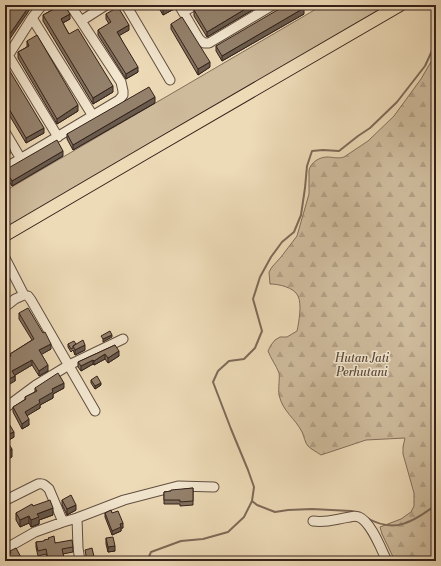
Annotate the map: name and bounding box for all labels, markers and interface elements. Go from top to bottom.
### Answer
park label: Hutan Jati Perhutani [334,351,390,380]

